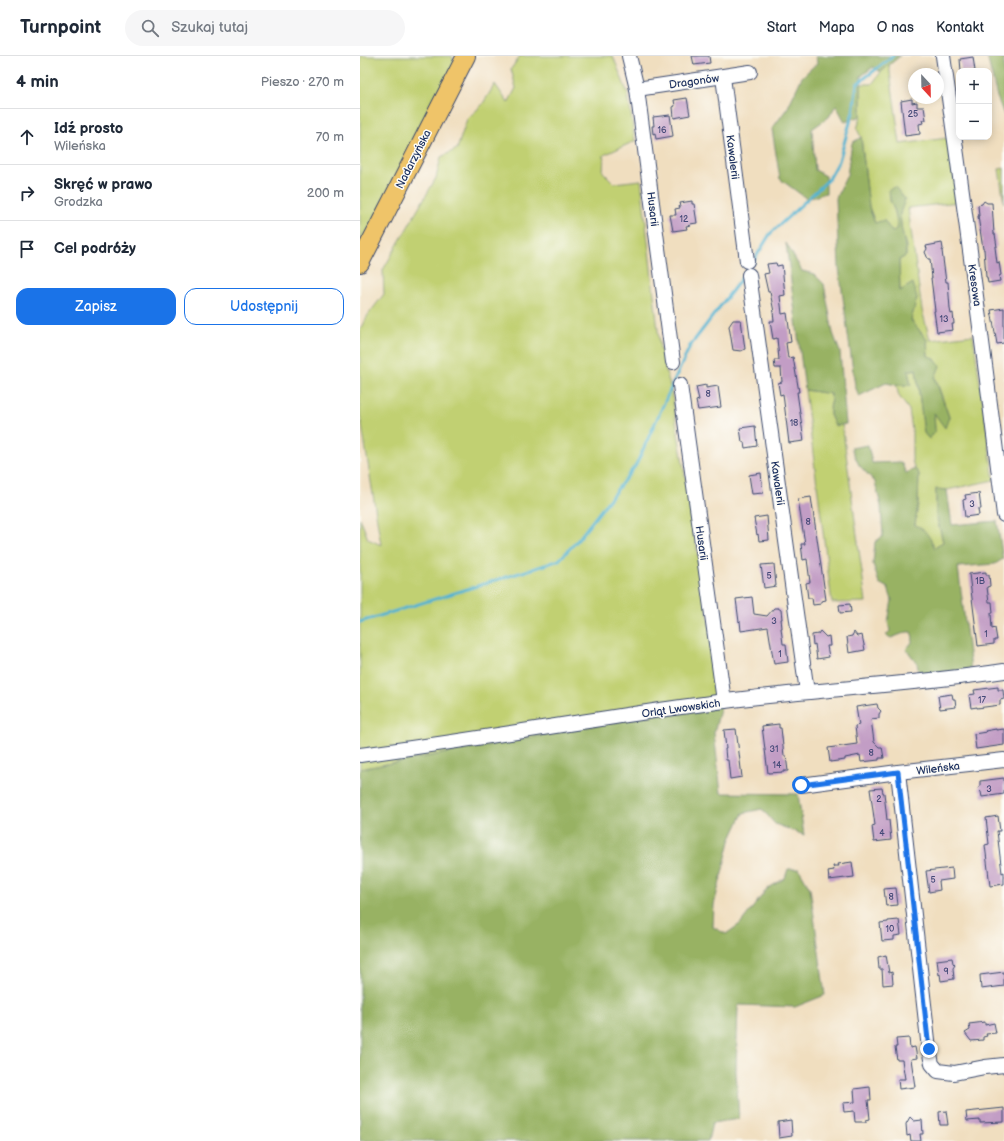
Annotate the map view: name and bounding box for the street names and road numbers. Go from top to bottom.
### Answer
street label: Dragonów [668,71,721,91]
street label: Nadarzyńska [393,128,434,191]
street label: Kawalerii [723,134,742,180]
street label: Husarii [644,191,661,227]
street label: Kresowa [965,263,984,307]
street label: Kawalerii [768,460,787,506]
street label: Husarii [693,525,710,561]
street label: Orląt Lwowskich [641,697,721,720]
street label: Wileńska [916,759,961,778]

